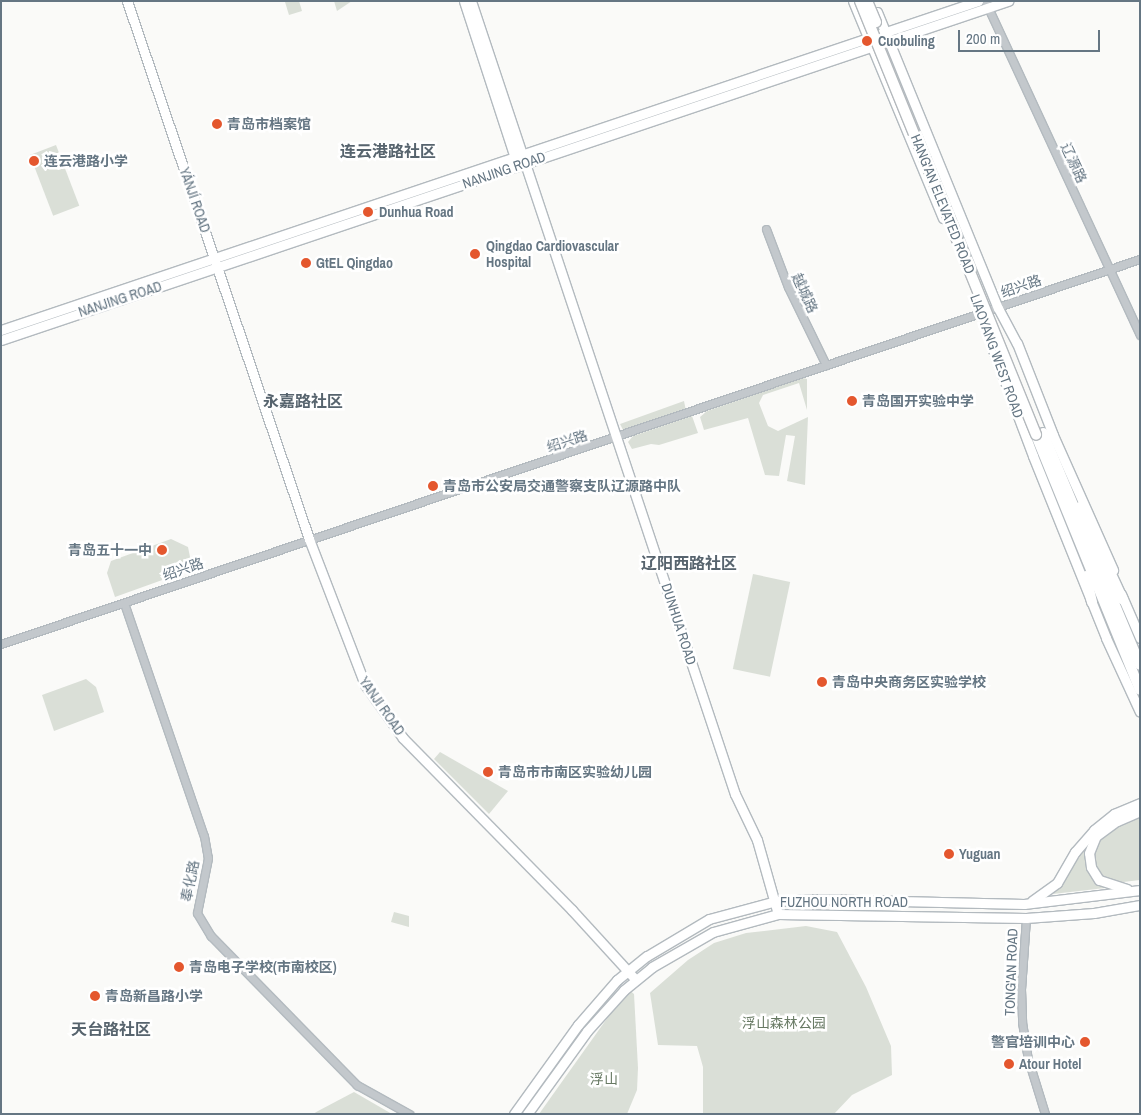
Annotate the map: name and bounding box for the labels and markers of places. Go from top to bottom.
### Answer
place label: Cuobuling [878,33,935,49]
marker: Cuobuling [860,34,874,48]
place label: 青岛市档案馆 [227,116,311,132]
marker: 青岛市档案馆 [211,118,223,130]
place label: 连云港路小学 [44,153,128,169]
marker: 连云港路小学 [28,155,40,167]
place label: Dunhua Road [379,204,454,220]
marker: Dunhua Road [361,205,375,219]
place label: Qingdao Cardiovascular Hospital [486,238,619,270]
marker: Qingdao Cardiovascular Hospital [468,247,482,261]
place label: GtEL Qingdao [316,255,393,271]
marker: GtEL Qingdao [300,257,312,269]
place label: 青岛国开实验中学 [862,393,974,409]
marker: 青岛国开实验中学 [846,395,858,407]
place label: 青岛市公安局交通警察支队辽源路中队 [443,478,681,494]
marker: 青岛市公安局交通警察支队辽源路中队 [427,480,439,492]
place label: 青岛五十一中 [68,542,152,558]
marker: 青岛五十一中 [156,544,168,556]
place label: 青岛中央商务区实验学校 [832,674,986,690]
marker: 青岛中央商务区实验学校 [816,676,828,688]
place label: 青岛市市南区实验幼儿园 [498,764,652,780]
marker: 青岛市市南区实验幼儿园 [482,766,494,778]
place label: Yuguan [959,846,1000,862]
marker: Yuguan [943,848,955,860]
place label: 青岛电子学校(市南校区) [189,959,337,975]
marker: 青岛电子学校(市南校区) [173,961,185,973]
place label: 青岛新昌路小学 [105,988,203,1004]
marker: 青岛新昌路小学 [89,990,101,1002]
place label: 警官培训中心 [991,1034,1075,1050]
marker: 警官培训中心 [1079,1036,1091,1048]
place label: Atour Hotel [1019,1056,1081,1072]
marker: Atour Hotel [1003,1058,1015,1070]

